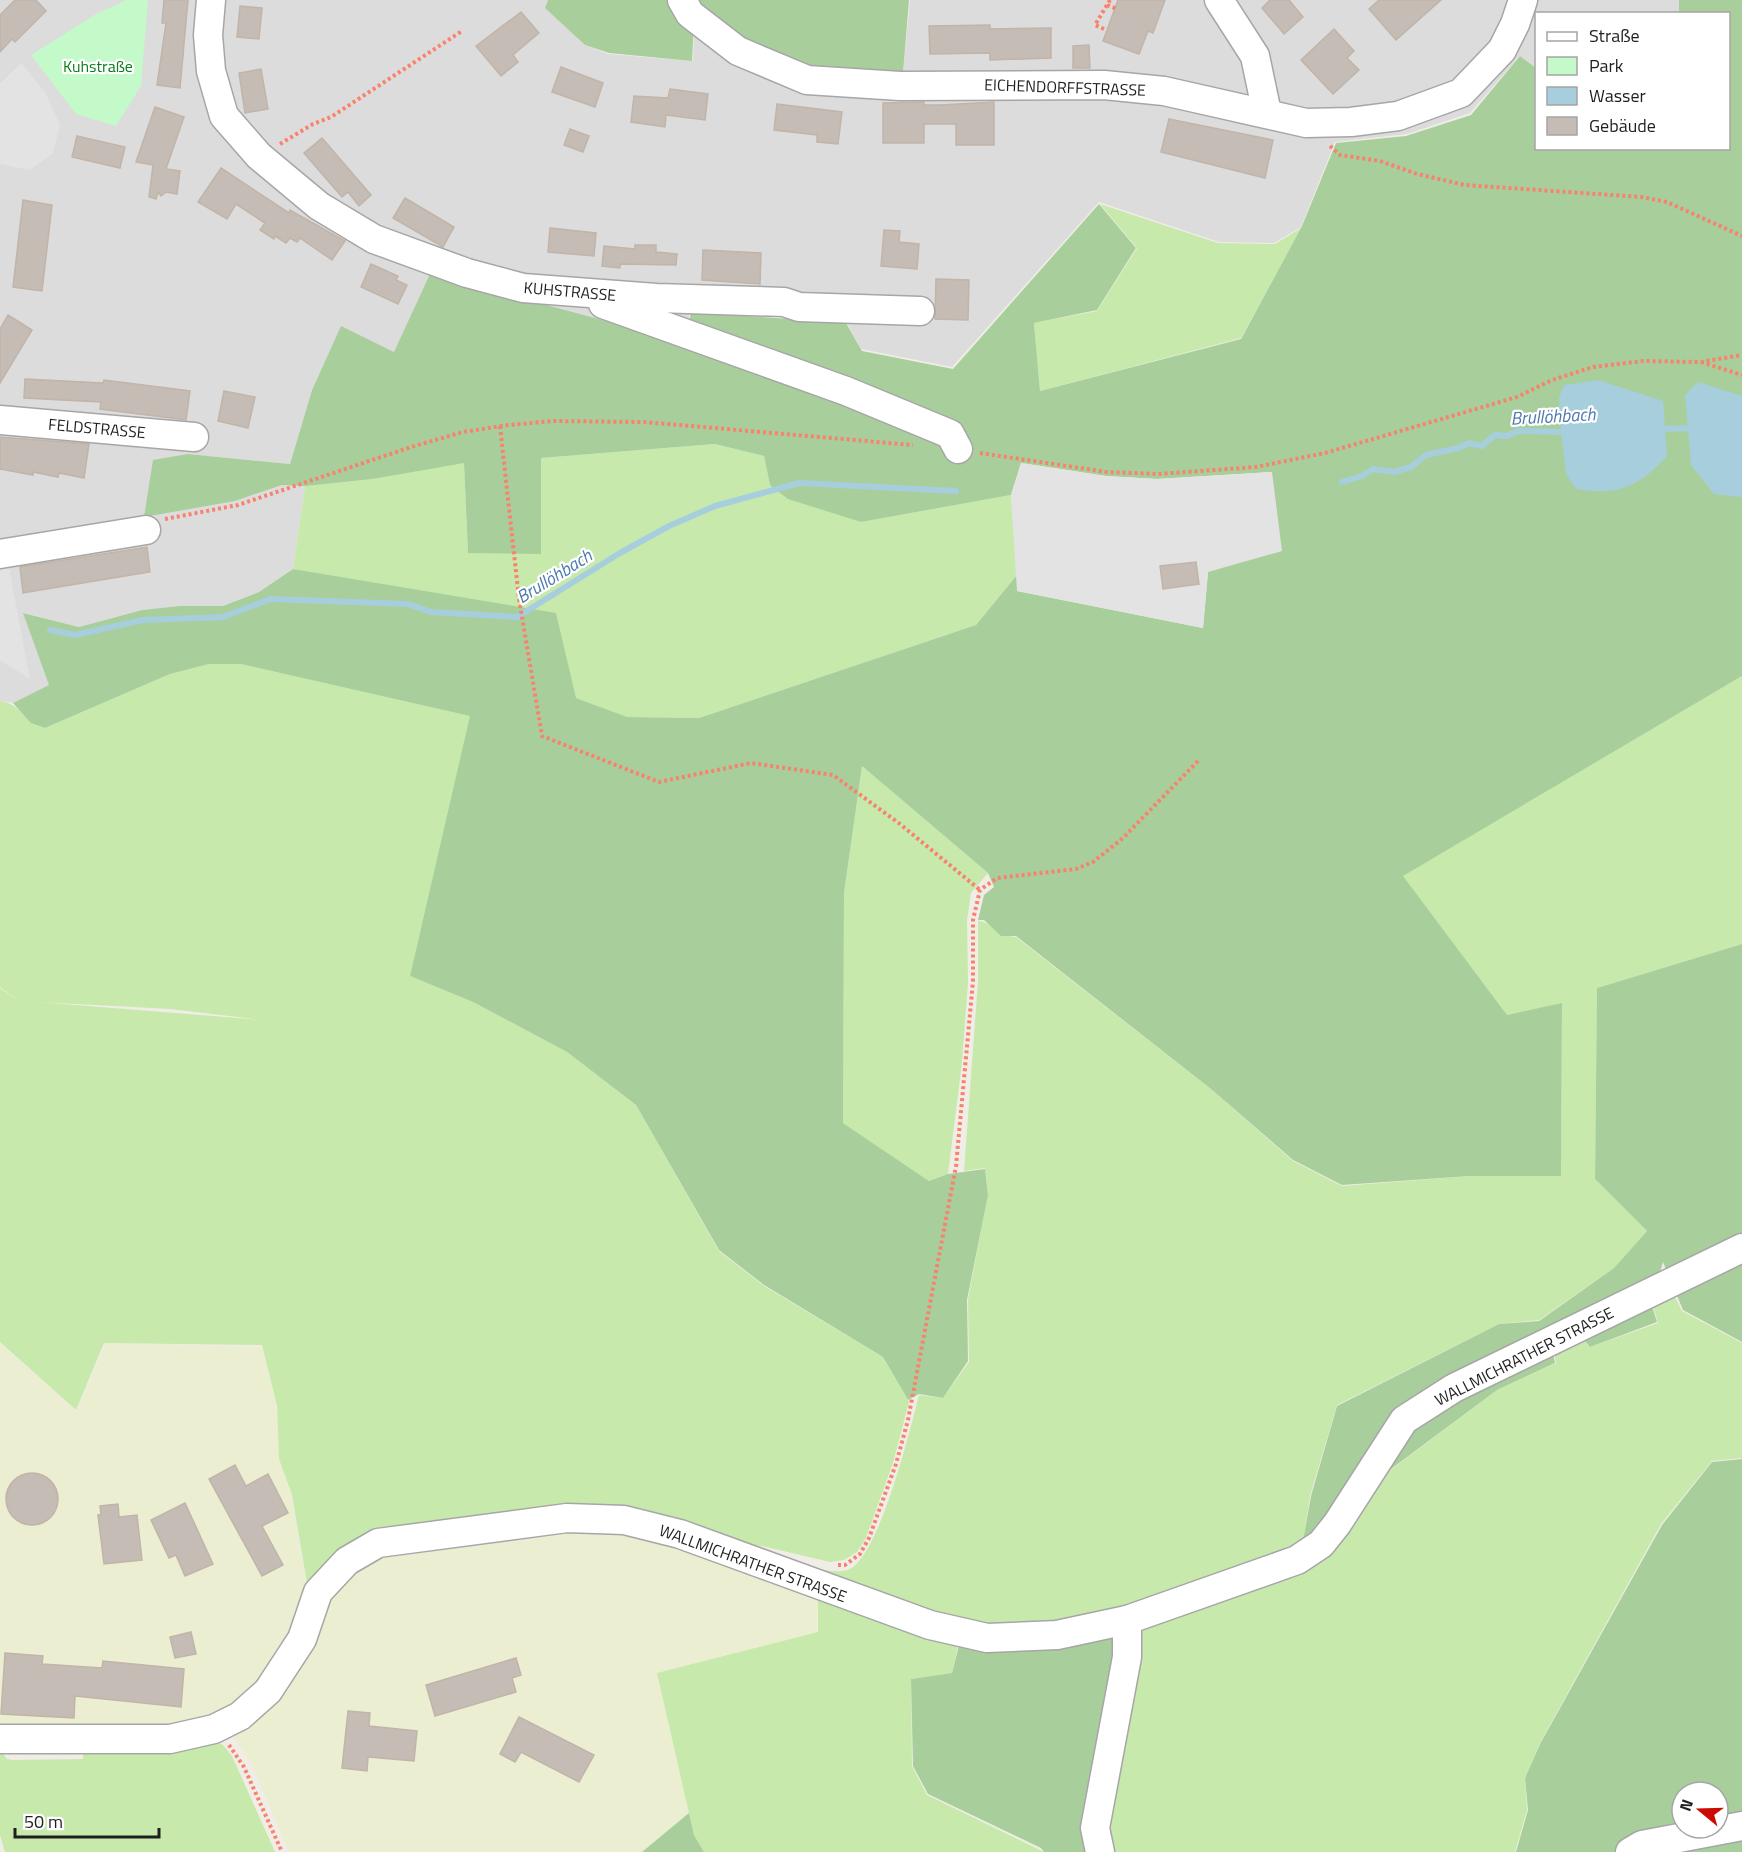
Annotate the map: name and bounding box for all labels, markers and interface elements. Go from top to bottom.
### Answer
legend [1535,12,1730,150]
text: Straße [1589,22,1640,49]
text: Park [1589,52,1624,79]
park label: Kuhstraße [63,54,133,78]
street label: EICHENDORFFSTRASSE [984,72,1146,102]
text: Wasser [1589,82,1646,109]
text: Gebäude [1589,112,1656,139]
street label: KUHSTRASSE [523,275,617,307]
water label: Brullöhbach [1510,400,1597,432]
street label: FELDSTRASSE [47,412,147,444]
water label: Brullöhbach [511,542,598,610]
street label: WALLMICHRATHER STRASSE [1430,1300,1618,1412]
street label: WALLMICHRATHER STRASSE [656,1518,850,1608]
north arrow [1670,1780,1730,1840]
text: N [1673,1796,1699,1814]
scale bar [15,1801,159,1839]
text: 50 m [24,1808,63,1835]

